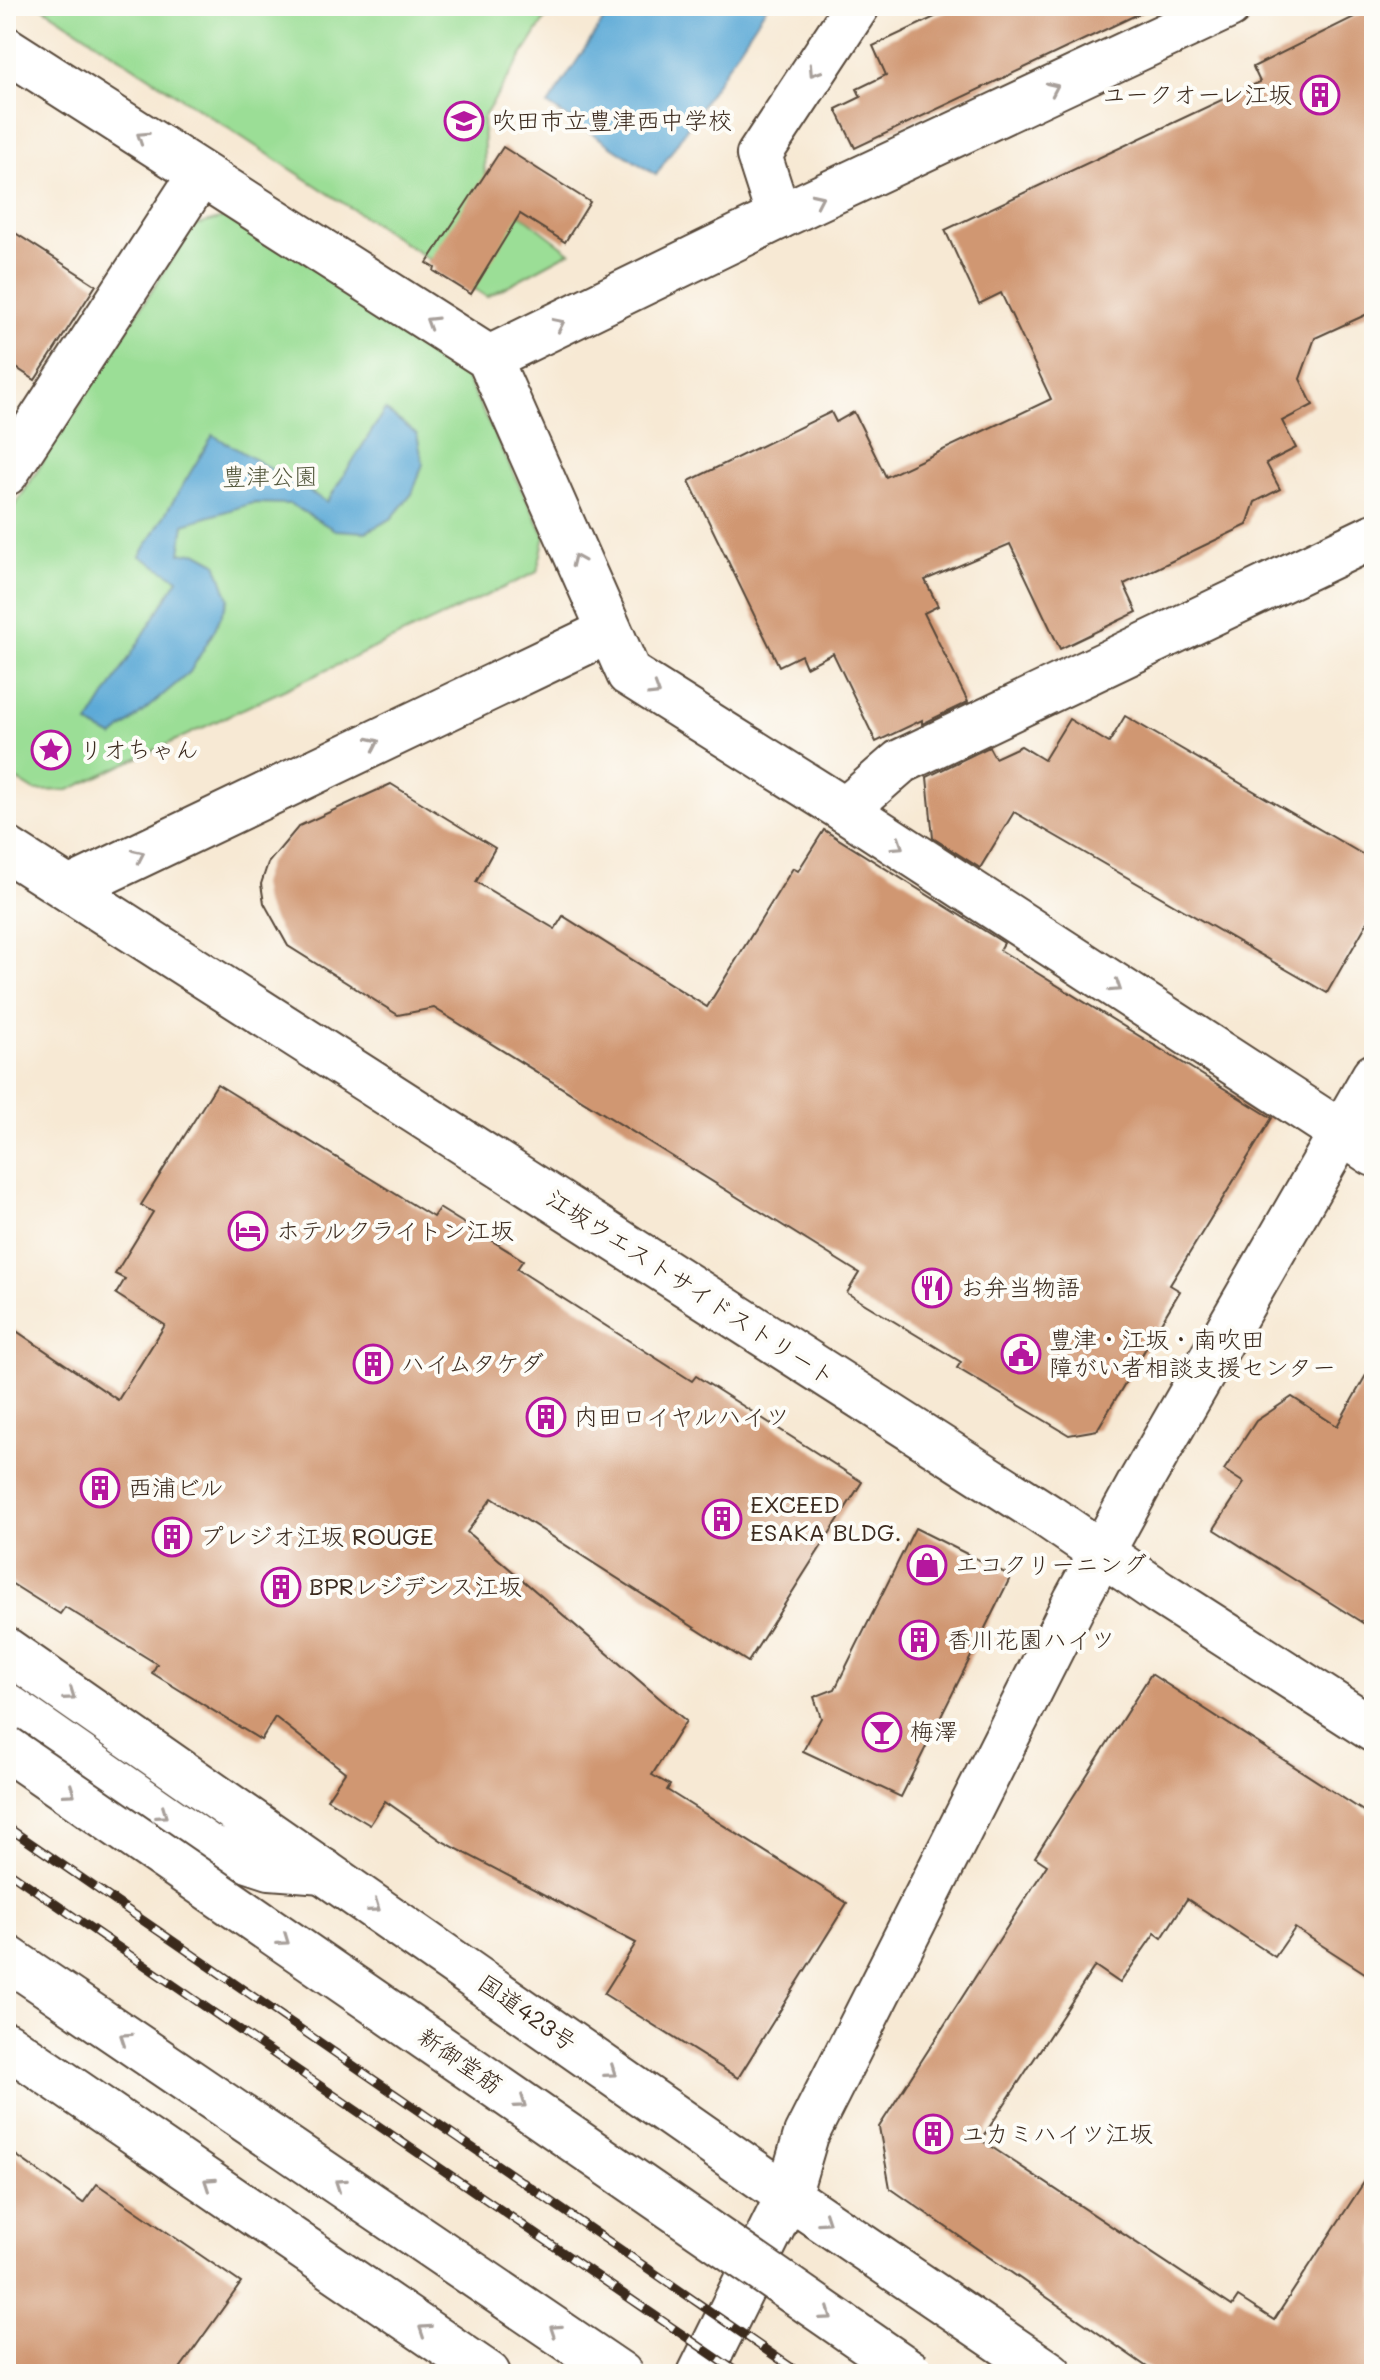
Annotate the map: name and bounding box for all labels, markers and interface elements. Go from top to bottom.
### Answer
one-way arrow [809,62,824,77]
building icon: ユークオーレ江坂 [1299,74,1341,116]
place label: ユークオーレ江坂 [1102,78,1292,109]
one-way arrow [1045,82,1060,98]
school or university icon: 吹田市立豊津西中学校 [443,100,485,142]
place label: 吹田市立豊津西中学校 [492,104,732,135]
one-way arrow [136,132,150,147]
one-way arrow [810,193,824,209]
one-way arrow [426,317,440,332]
one-way arrow [550,318,565,334]
park label: 豊津公園 [222,460,318,491]
one-way arrow [571,554,587,568]
one-way arrow [646,681,661,696]
place icon: リオちゃん [30,729,72,771]
place label: リオちゃん [79,733,199,764]
one-way arrow [365,737,380,753]
one-way arrow [889,835,904,850]
one-way arrow [131,849,145,865]
one-way arrow [1107,977,1122,992]
street label: 江坂ウエストサイドストリート [541,1182,842,1392]
hotel icon: ホテルクライトン江坂 [227,1210,269,1252]
place label: ホテルクライトン江坂 [276,1214,514,1245]
restaurant icon: お弁当物語 [911,1267,953,1309]
place label: お弁当物語 [960,1271,1080,1302]
place label: 豊津・江坂・南吹田 障がい者相談支援センター [1049,1323,1336,1382]
public building icon: 豊津・江坂・南吹田 障がい者相談支援センター [1000,1333,1042,1375]
building icon: ハイムタケダ [352,1343,394,1385]
place label: ハイムタケダ [401,1347,544,1378]
building icon: 内田ロイヤルハイツ [525,1396,567,1438]
place label: 内田ロイヤルハイツ [574,1400,790,1431]
building icon: 西浦ビル [79,1467,121,1509]
place label: 西浦ビル [128,1471,224,1502]
place label: EXCEED ESAKA BLDG. [750,1488,902,1547]
building icon: EXCEED ESAKA BLDG. [701,1498,743,1540]
building icon: プレジオ江坂 ROUGE [151,1516,193,1558]
place label: プレジオ江坂 ROUGE [200,1520,434,1551]
shop icon: エコクリーニング [906,1544,948,1586]
place label: エコクリーニング [955,1548,1147,1579]
building icon: BPRレジデンス江坂 [260,1566,302,1608]
place label: BPRレジデンス江坂 [309,1570,522,1601]
building icon: 香川花園ハイツ [898,1619,940,1661]
place label: 香川花園ハイツ [947,1623,1115,1654]
one-way arrow [61,1685,76,1700]
bar icon: 梅澤 [861,1711,903,1753]
place label: 梅澤 [910,1715,958,1746]
one-way arrow [62,1782,76,1797]
one-way arrow [153,1804,167,1819]
one-way arrow [367,1897,381,1912]
one-way arrow [276,1930,290,1945]
street label: 国道423号 [472,1967,583,2057]
street label: 新御堂筋 [413,2020,509,2100]
one-way arrow [120,2033,134,2048]
one-way arrow [603,2062,617,2077]
one-way arrow [513,2093,527,2108]
building icon: ユカミハイツ江坂 [912,2113,954,2155]
place label: ユカミハイツ江坂 [961,2117,1153,2148]
one-way arrow [204,2178,218,2193]
one-way arrow [335,2179,349,2194]
one-way arrow [816,2211,830,2226]
one-way arrow [819,2305,833,2320]
one-way arrow [418,2325,432,2340]
one-way arrow [550,2325,564,2340]

